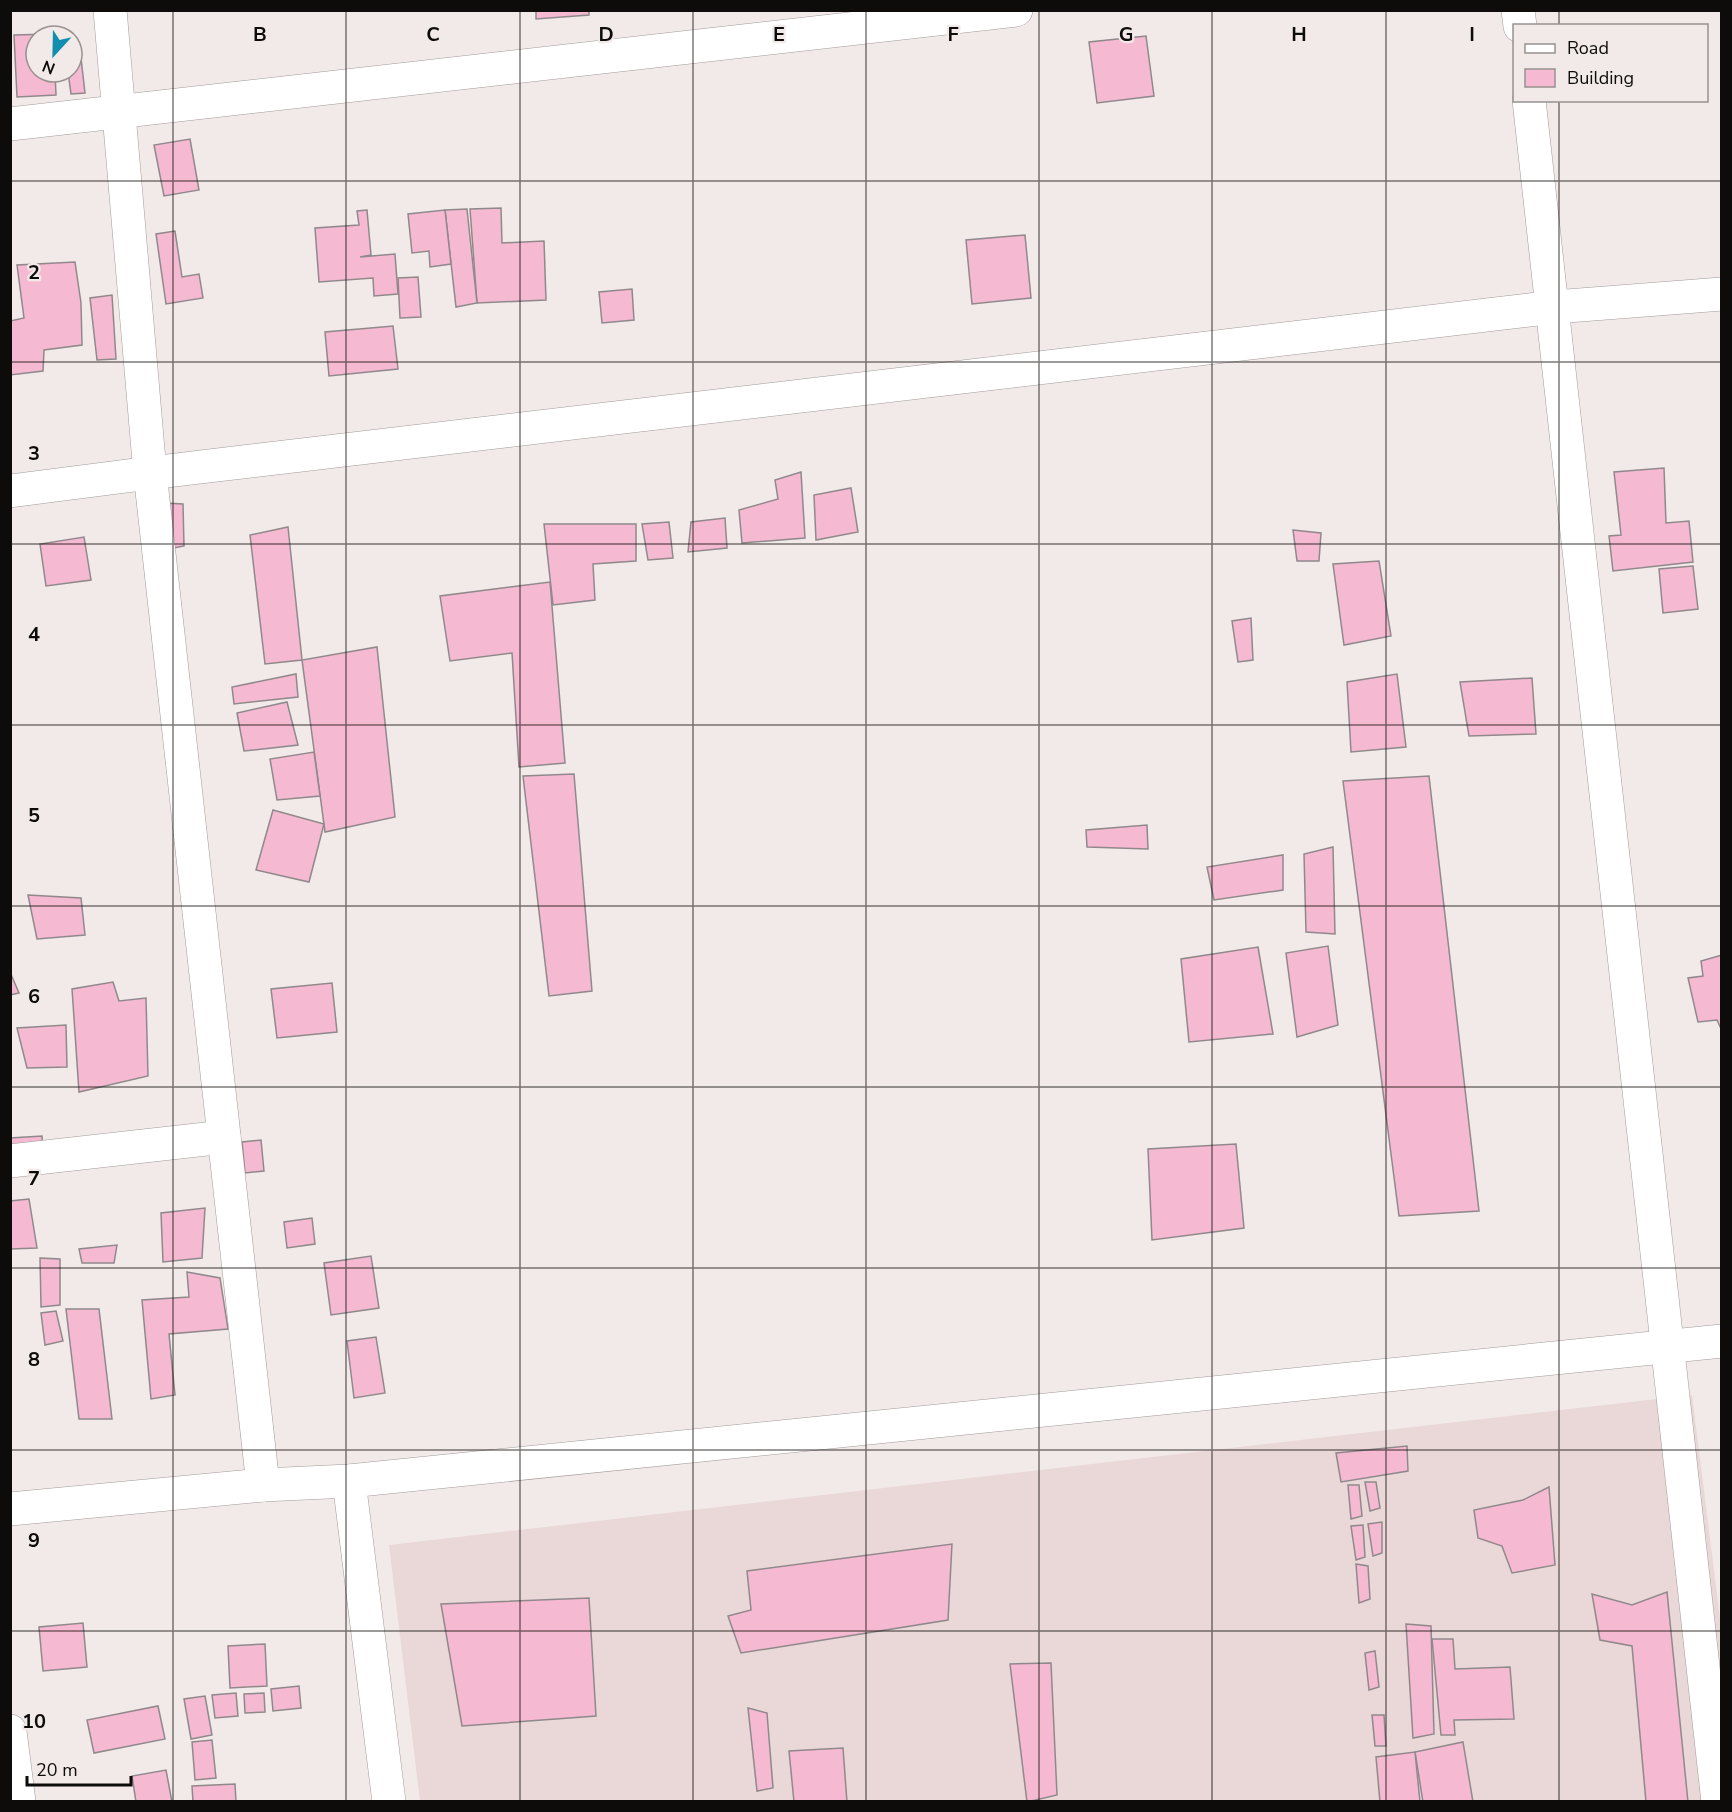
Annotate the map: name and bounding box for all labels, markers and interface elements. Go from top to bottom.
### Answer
text: B [253,21,267,48]
text: C [426,21,440,48]
text: D [598,21,614,48]
text: E [773,21,785,48]
text: F [947,21,959,48]
text: G [1119,21,1133,48]
text: H [1291,21,1307,48]
text: I [1469,21,1475,48]
north arrow [24,24,84,84]
legend [1513,24,1708,102]
text: Road [1567,36,1609,60]
text: N [39,55,58,79]
text: Building [1567,66,1634,90]
text: 2 [28,259,40,286]
text: 3 [28,440,40,467]
text: 4 [28,621,40,648]
text: 5 [28,802,40,829]
text: 6 [28,983,40,1010]
text: 7 [28,1165,40,1192]
text: 8 [28,1346,40,1373]
text: 9 [28,1527,40,1554]
text: 10 [22,1708,46,1735]
scale bar [27,1749,130,1787]
text: 20 m [36,1758,78,1782]

